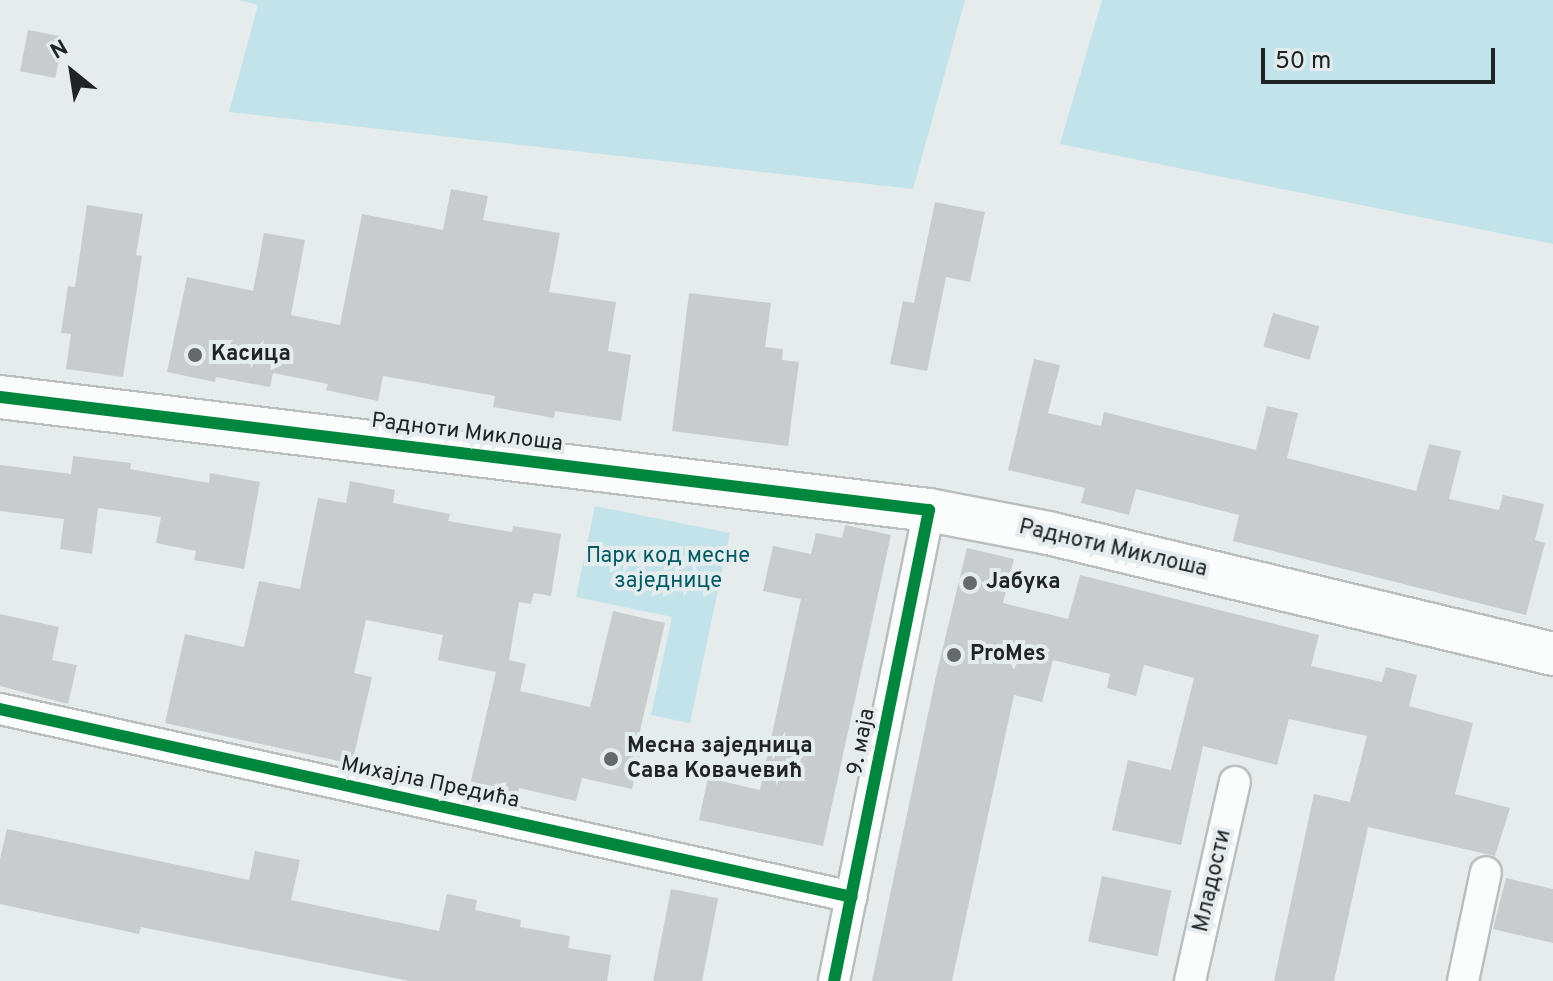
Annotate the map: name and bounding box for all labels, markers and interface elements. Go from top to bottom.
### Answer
north arrow [32,32,112,112]
scale bar [1265,32,1499,82]
text: N [46,35,73,66]
text: 50 m [1275,47,1331,77]
place label: Касица [211,342,291,368]
marker: Касица [186,346,204,364]
street label: Радноти Миклоша [370,408,564,458]
street label: Радноти Миклоша [1016,514,1210,584]
park label: Парк код месне заједнице [586,543,750,594]
place label: Јабука [986,570,1061,596]
marker: Јабука [961,574,979,592]
place label: ProMes [970,642,1046,668]
marker: ProMes [945,646,963,664]
street label: 9. маја [843,706,881,778]
place label: Месна заједница Сава Ковачевић [627,733,812,784]
marker: Месна заједница Сава Ковачевић [602,750,620,768]
street label: Михајла Предића [338,751,522,815]
street label: Младости [1188,827,1238,935]

